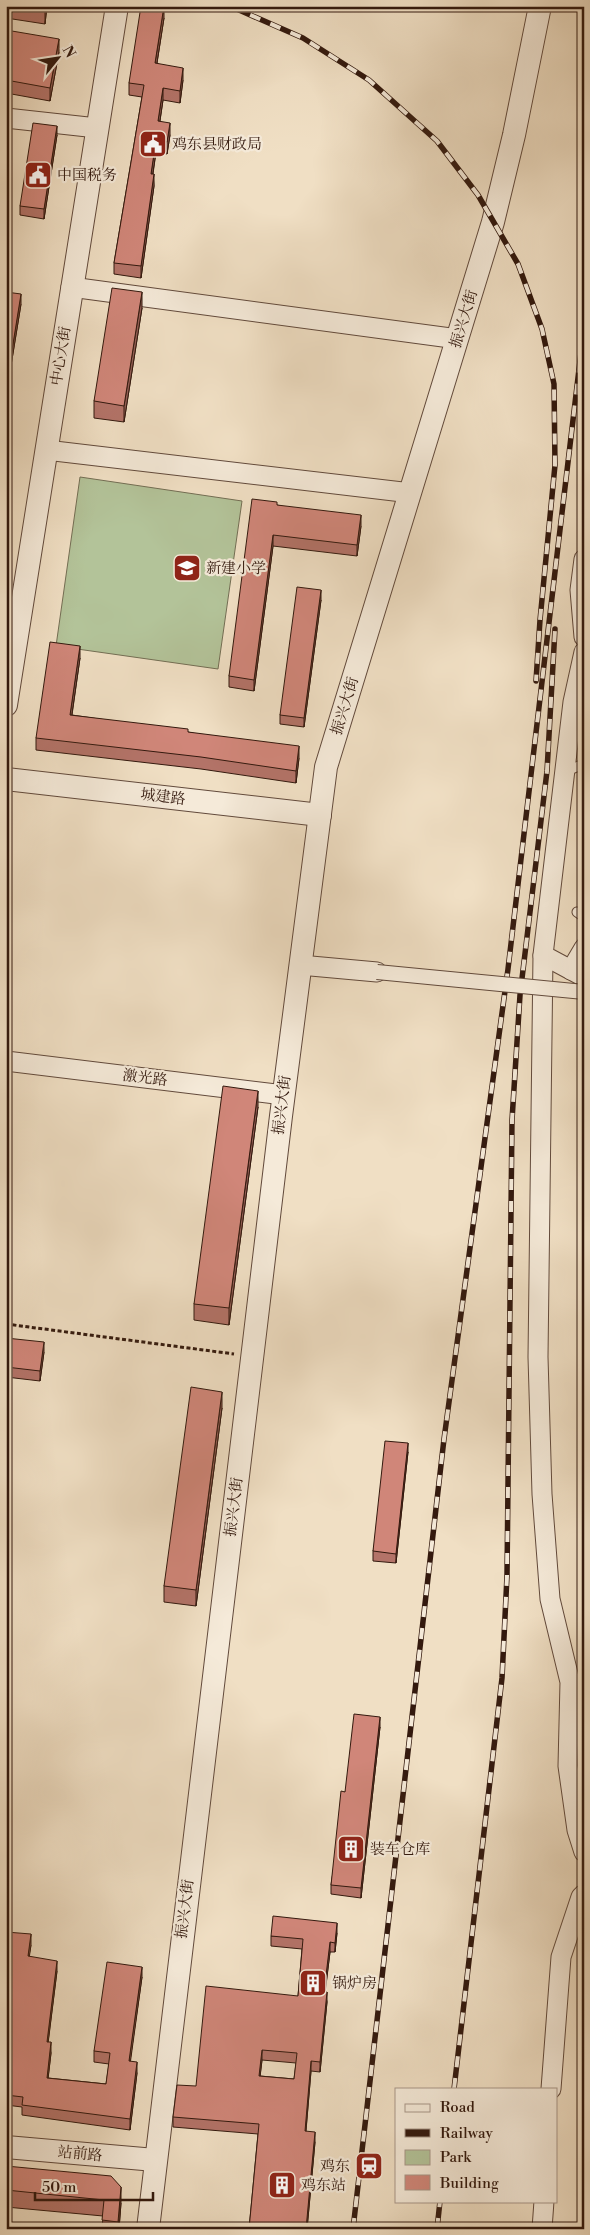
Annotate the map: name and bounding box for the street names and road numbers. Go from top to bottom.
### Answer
street label: 振兴大街 [446,288,482,350]
street label: 中心大街 [47,325,75,387]
street label: 振兴大街 [327,675,363,737]
street label: 城建路 [140,785,186,809]
street label: 激光路 [122,1066,168,1090]
street label: 振兴大街 [269,1074,295,1136]
street label: 振兴大街 [221,1476,247,1538]
street label: 振兴大街 [172,1878,198,1940]
street label: 站前路 [57,2143,103,2165]

